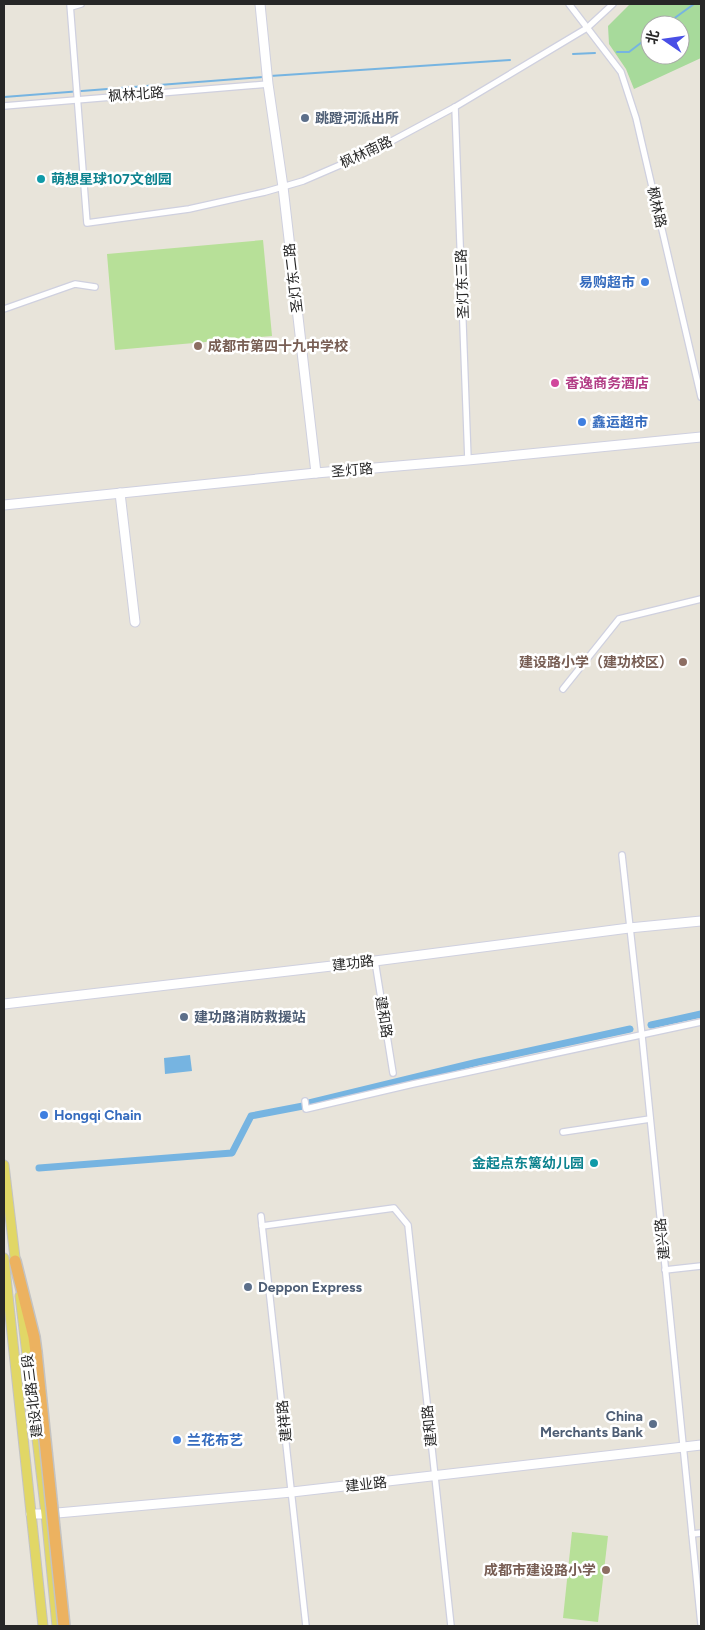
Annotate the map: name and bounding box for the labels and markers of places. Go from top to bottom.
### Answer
place label: 跳蹬河派出所 [315,110,399,127]
marker: 跳蹬河派出所 [299,112,311,124]
place label: 萌想星球107文创园 [51,171,172,188]
marker: 萌想星球107文创园 [35,173,47,185]
place label: 易购超市 [579,274,635,291]
marker: 易购超市 [639,276,651,288]
place label: 成都市第四十九中学校 [208,338,348,355]
marker: 成都市第四十九中学校 [192,340,204,352]
place label: 香逸商务酒店 [565,375,649,392]
marker: 香逸商务酒店 [549,377,561,389]
place label: 鑫运超市 [592,414,648,431]
marker: 鑫运超市 [576,416,588,428]
place label: 建设路小学（建功校区） [519,654,673,671]
marker: 建设路小学（建功校区） [677,656,689,668]
place label: 建功路消防救援站 [194,1009,306,1026]
marker: 建功路消防救援站 [178,1011,190,1023]
place label: Hongqi Chain [54,1107,142,1124]
marker: Hongqi Chain [38,1109,50,1121]
place label: 金起点东篱幼儿园 [472,1155,584,1172]
marker: 金起点东篱幼儿园 [588,1157,600,1169]
place label: Deppon Express [258,1279,363,1296]
marker: Deppon Express [242,1281,254,1293]
place label: China Merchants Bank [540,1408,643,1441]
marker: China Merchants Bank [647,1418,659,1430]
place label: 兰花布艺 [187,1432,243,1449]
marker: 兰花布艺 [171,1434,183,1446]
place label: 成都市建设路小学 [484,1562,596,1579]
marker: 成都市建设路小学 [600,1564,612,1576]

